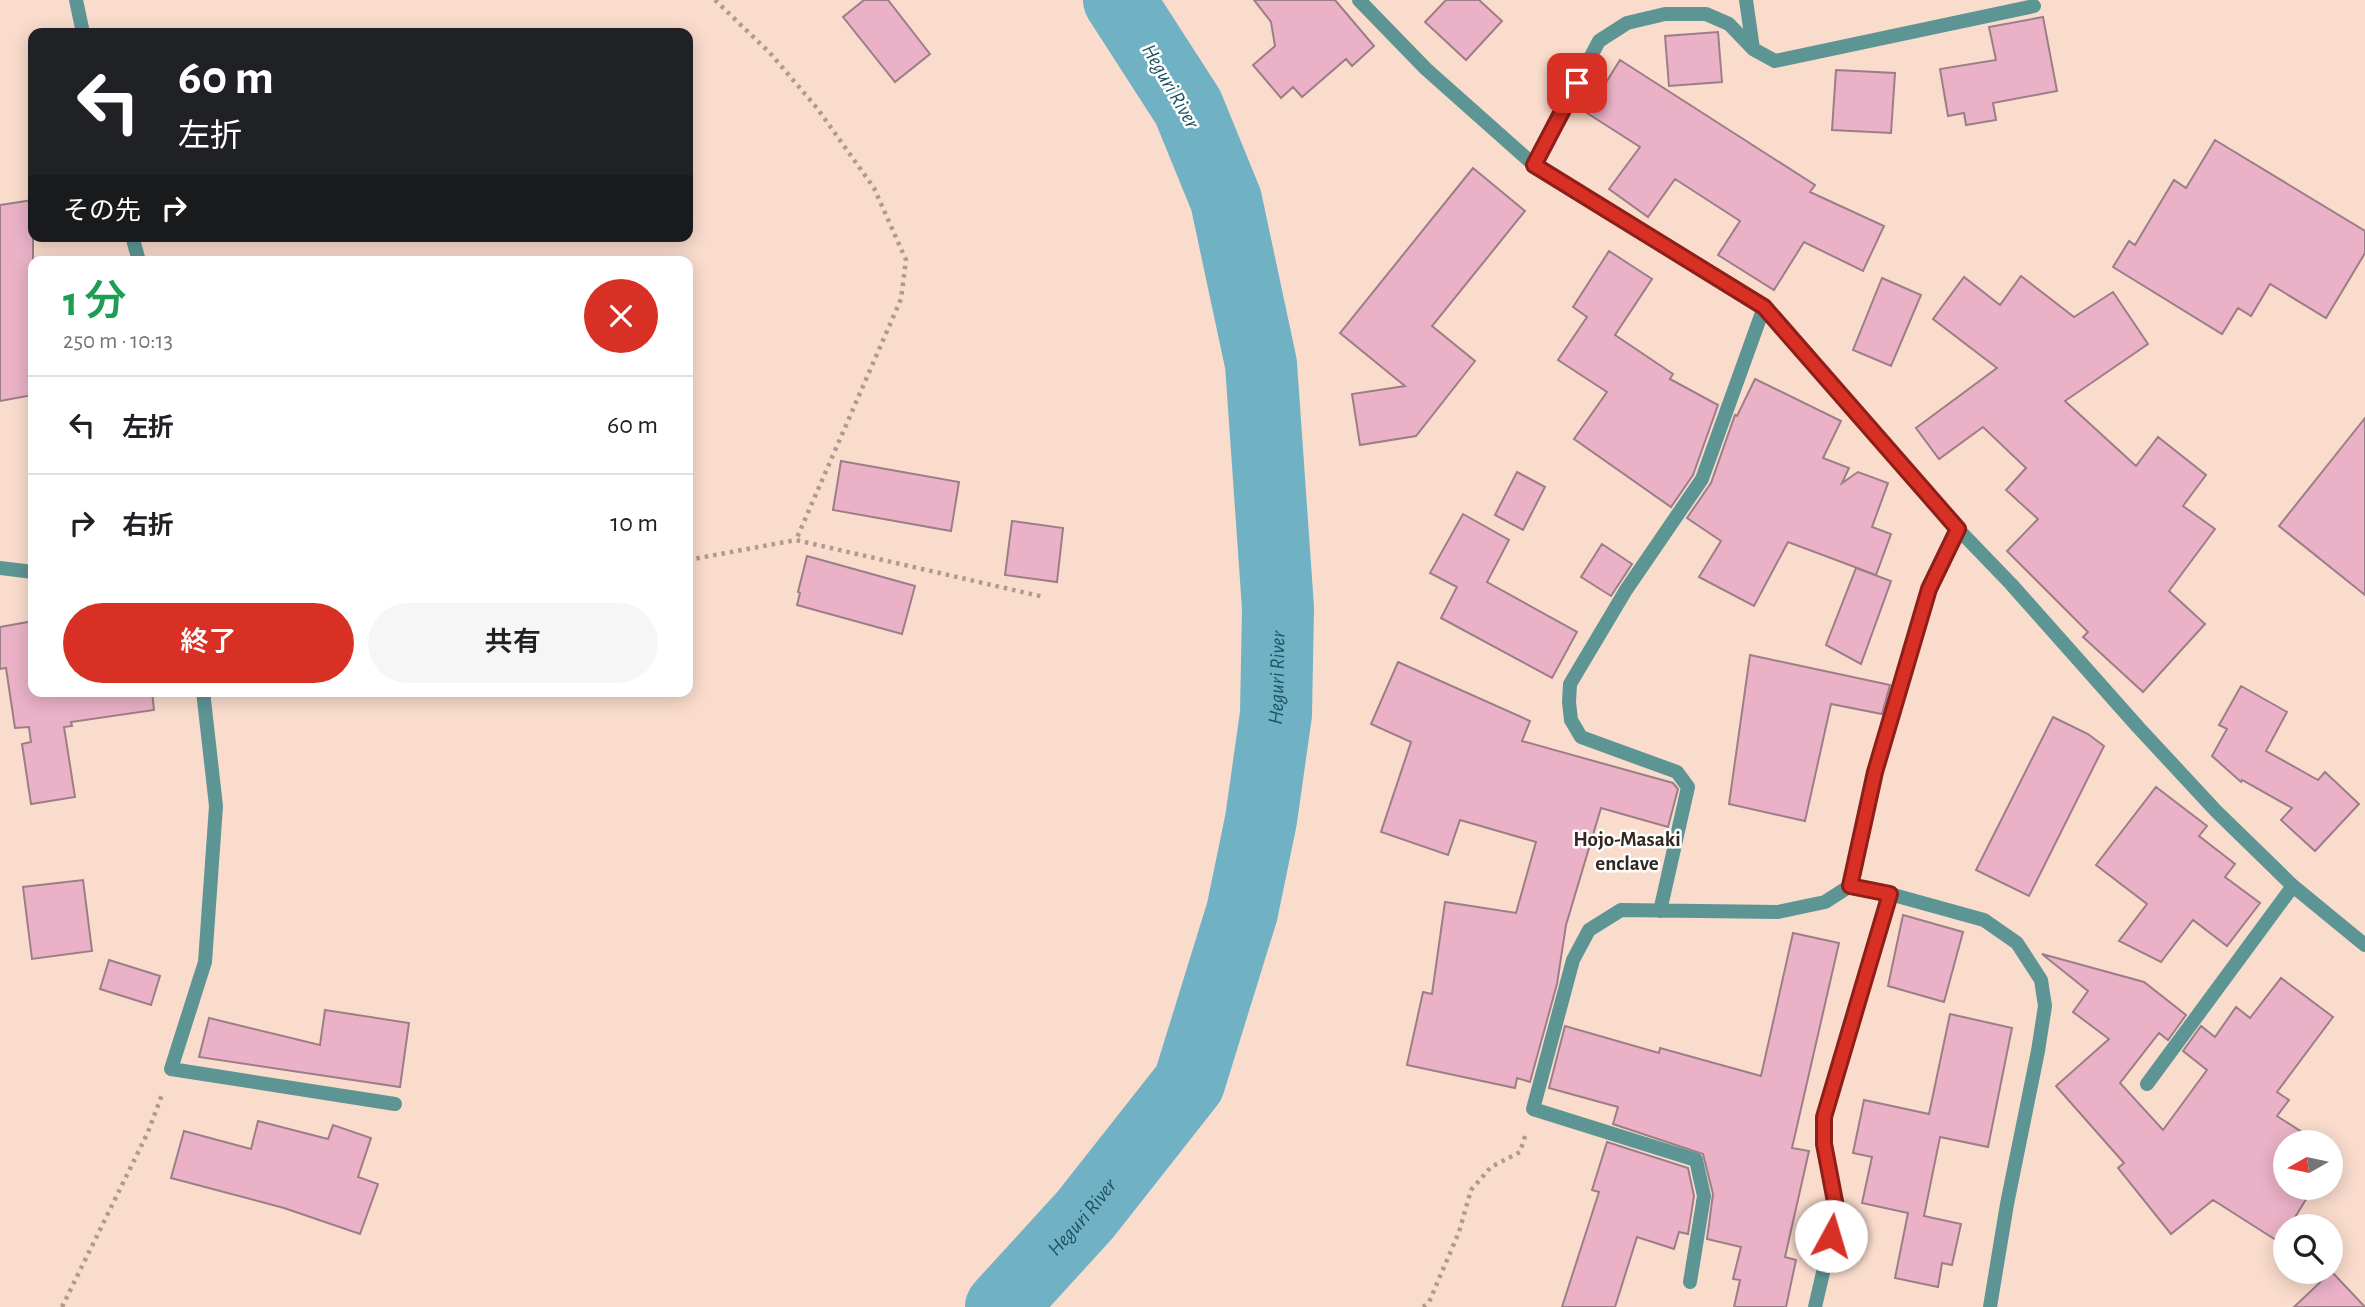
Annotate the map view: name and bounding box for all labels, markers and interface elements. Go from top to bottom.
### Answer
water label: Heguri River [1138,40,1204,133]
pin [1547,53,1607,113]
text: 60 m [178,54,274,103]
icon: left [63,56,154,147]
icon: arrive [1558,64,1596,102]
text: 左折 [178,120,242,152]
icon: right [155,189,193,227]
text: その先 [63,198,141,224]
button: close [584,279,658,353]
text: 1 分 [63,281,126,323]
text: 250 m · 10:13 [63,330,173,353]
icon: left [63,406,101,444]
text: 60 m [607,412,658,438]
text: 左折 [122,415,174,441]
icon: right [63,504,101,542]
text: 10 m [610,510,658,536]
text: 右折 [122,513,174,539]
button: 終了 [63,603,354,683]
button: 共有 [368,603,658,683]
water label: Heguri River [1265,629,1289,726]
district label: Hojo-Masaki enclave [1573,829,1681,874]
north arrow [2273,1130,2343,1200]
map controls [2273,1130,2343,1284]
water label: Heguri River [1044,1174,1121,1260]
position arrow [1794,1199,1868,1273]
button: search [2273,1214,2343,1284]

